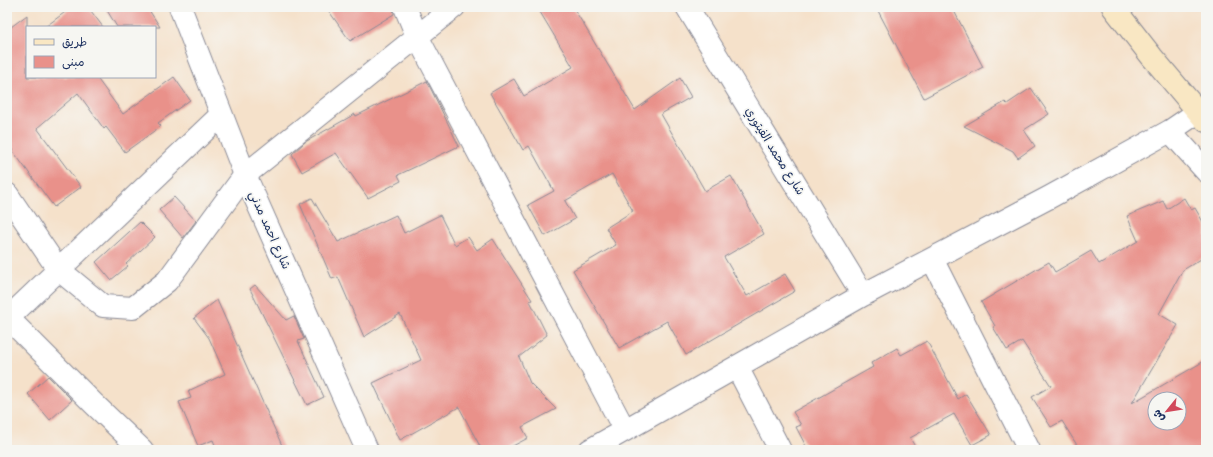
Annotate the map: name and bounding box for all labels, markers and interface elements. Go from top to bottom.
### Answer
legend [26,26,156,78]
text: طريق [62,34,87,50]
text: مبنى [62,54,85,70]
street label: شارع محمد الفيتوري [741,104,809,199]
street label: شارع احمد مدني [243,188,294,273]
north arrow [1147,391,1187,431]
text: ش [1149,407,1168,425]

